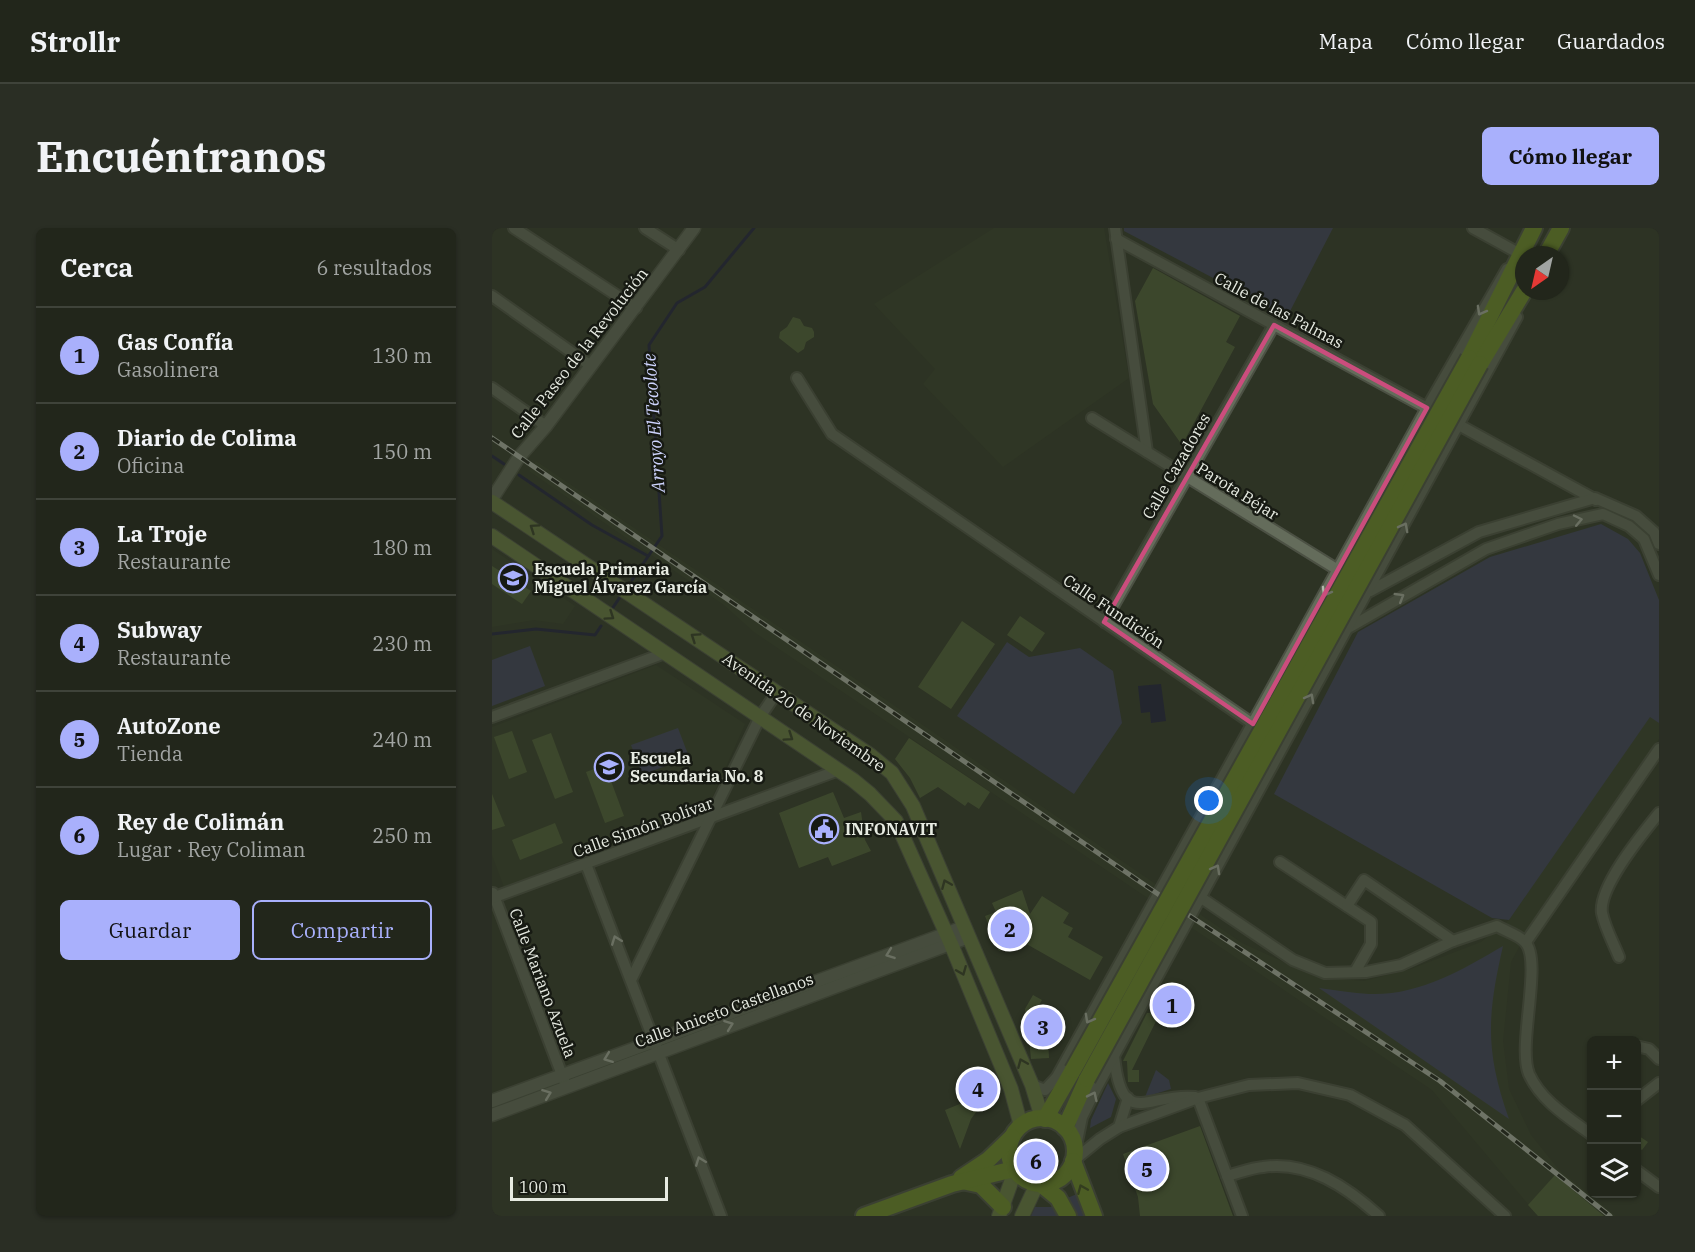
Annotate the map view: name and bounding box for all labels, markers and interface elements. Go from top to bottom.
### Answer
text: Strollr [30,23,120,60]
text: Mapa [1319,27,1373,55]
text: Cómo llegar [1406,27,1524,55]
text: Guardados [1557,27,1665,55]
button: Cómo llegar [1482,127,1659,185]
text: Encuéntranos [36,129,327,184]
north arrow [1515,246,1569,300]
text: Cerca [60,250,133,284]
text: 6 resultados [316,254,432,281]
street label: Calle Paseo de la Revolución [506,264,652,442]
street label: Calle de las Palmas [1211,268,1347,352]
one-way arrow [1477,305,1489,315]
text: Gas Confía [117,327,234,356]
text: 1 [74,342,86,369]
text: 130 m [372,342,432,369]
water label: Arroyo El Tecolote [637,353,670,494]
text: Gasolinera [117,356,219,383]
street label: Calle Cazadores [1138,410,1214,522]
text: Diario de Colima [117,423,297,452]
text: 2 [74,438,86,465]
text: 150 m [372,438,432,465]
text: Oficina [117,452,184,479]
street label: Parota Béjar [1193,458,1283,524]
one-way arrow [1572,514,1582,527]
text: La Troje [117,519,207,548]
one-way arrow [1397,523,1408,533]
one-way arrow [529,524,540,535]
text: 3 [74,534,86,561]
text: 180 m [372,534,432,561]
text: Restaurante [117,548,231,575]
place label: Escuela Primaria Miguel Álvarez García [534,559,707,597]
school or university icon: Escuela Primaria Miguel Álvarez García [497,562,529,594]
street label: Calle Fundición [1060,570,1168,652]
one-way arrow [1322,586,1333,596]
one-way arrow [1394,592,1404,604]
one-way arrow [603,609,614,620]
text: Subway [117,615,202,644]
text: 4 [74,630,86,657]
text: 230 m [372,630,432,657]
one-way arrow [691,633,702,644]
text: Restaurante [117,644,231,671]
street label: Avenida 20 de Noviembre [719,648,889,776]
one-way arrow [1303,694,1315,704]
text: AutoZone [117,711,221,740]
text: 5 [74,726,86,753]
text: 240 m [372,726,432,753]
one-way arrow [783,730,794,741]
text: Tienda [117,740,183,767]
place label: Escuela Secundaria No. 8 [630,748,764,786]
school or university icon: Escuela Secundaria No. 8 [593,751,625,783]
your location [1194,786,1223,815]
street label: Calle Simón Bolívar [570,792,716,862]
text: Rey de Colimán [117,807,284,836]
public building icon: INFONAVIT [808,813,840,845]
place label: INFONAVIT [845,819,937,839]
text: 6 [74,822,86,849]
text: 250 m [372,822,432,849]
text: Lugar · Rey Coliman [117,836,306,863]
one-way arrow [1209,865,1220,875]
one-way arrow [941,879,953,890]
button: Guardar [60,900,240,960]
button: Compartir [252,900,432,960]
street label: Calle Mariano Azuela [505,905,581,1061]
pin: 2 [990,906,1030,952]
one-way arrow [610,935,623,946]
one-way arrow [885,947,896,959]
one-way arrow [955,964,967,975]
street label: Calle Aniceto Castellanos [632,968,816,1052]
pin: 1 [1152,982,1192,1028]
pin: 3 [1024,1004,1062,1050]
one-way arrow [1085,1013,1096,1024]
one-way arrow [723,1020,734,1033]
map controls [1587,1036,1641,1198]
button: + [1587,1036,1641,1090]
one-way arrow [603,1050,614,1063]
one-way arrow [1017,1059,1029,1070]
pin: 4 [958,1066,998,1112]
one-way arrow [540,1089,551,1101]
button: − [1587,1090,1641,1144]
one-way arrow [1085,1091,1097,1102]
pin: 6 [1016,1138,1056,1184]
button: layers [1587,1144,1641,1198]
pin: 5 [1128,1146,1166,1192]
one-way arrow [695,1157,708,1167]
scale bar [510,1174,668,1202]
text: 100 m [519,1177,567,1197]
one-way arrow [1077,1184,1089,1195]

